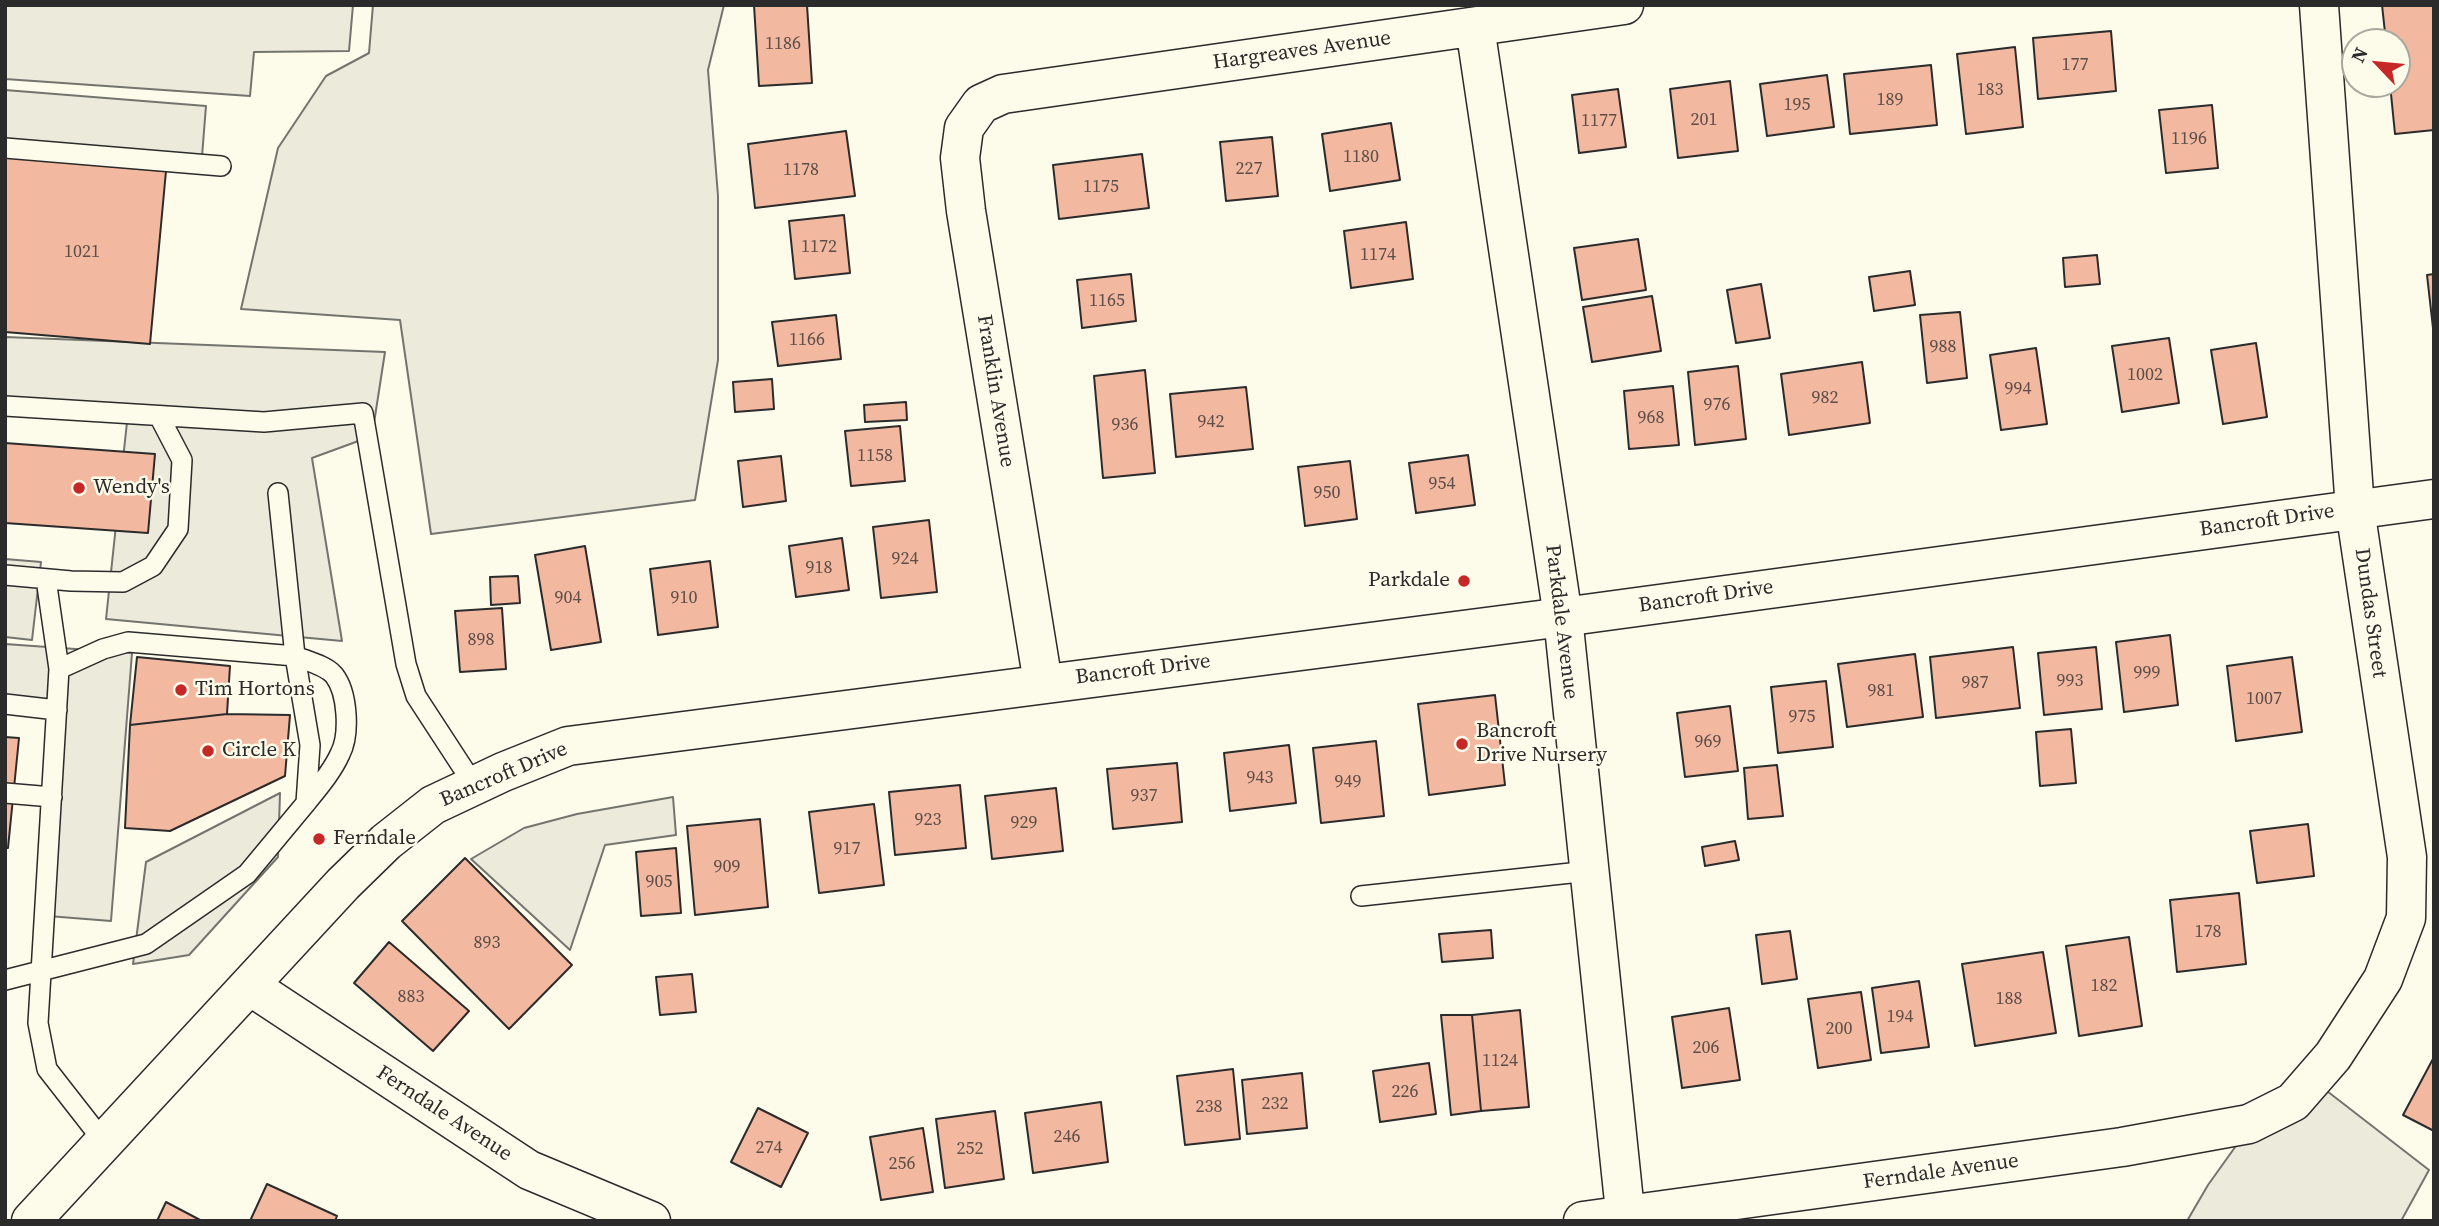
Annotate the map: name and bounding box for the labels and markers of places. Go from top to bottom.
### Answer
place label: Wendy's [93,475,170,501]
marker: Wendy's [71,480,87,496]
place label: Parkdale [1368,568,1450,594]
marker: Parkdale [1456,573,1472,589]
place label: Tim Hortons [195,677,315,703]
marker: Tim Hortons [173,682,189,698]
place label: Bancroft Drive Nursery [1476,719,1607,769]
marker: Bancroft Drive Nursery [1454,736,1470,752]
place label: Circle K [222,738,296,764]
marker: Circle K [200,743,216,759]
place label: Ferndale [333,826,416,852]
marker: Ferndale [311,831,327,847]

